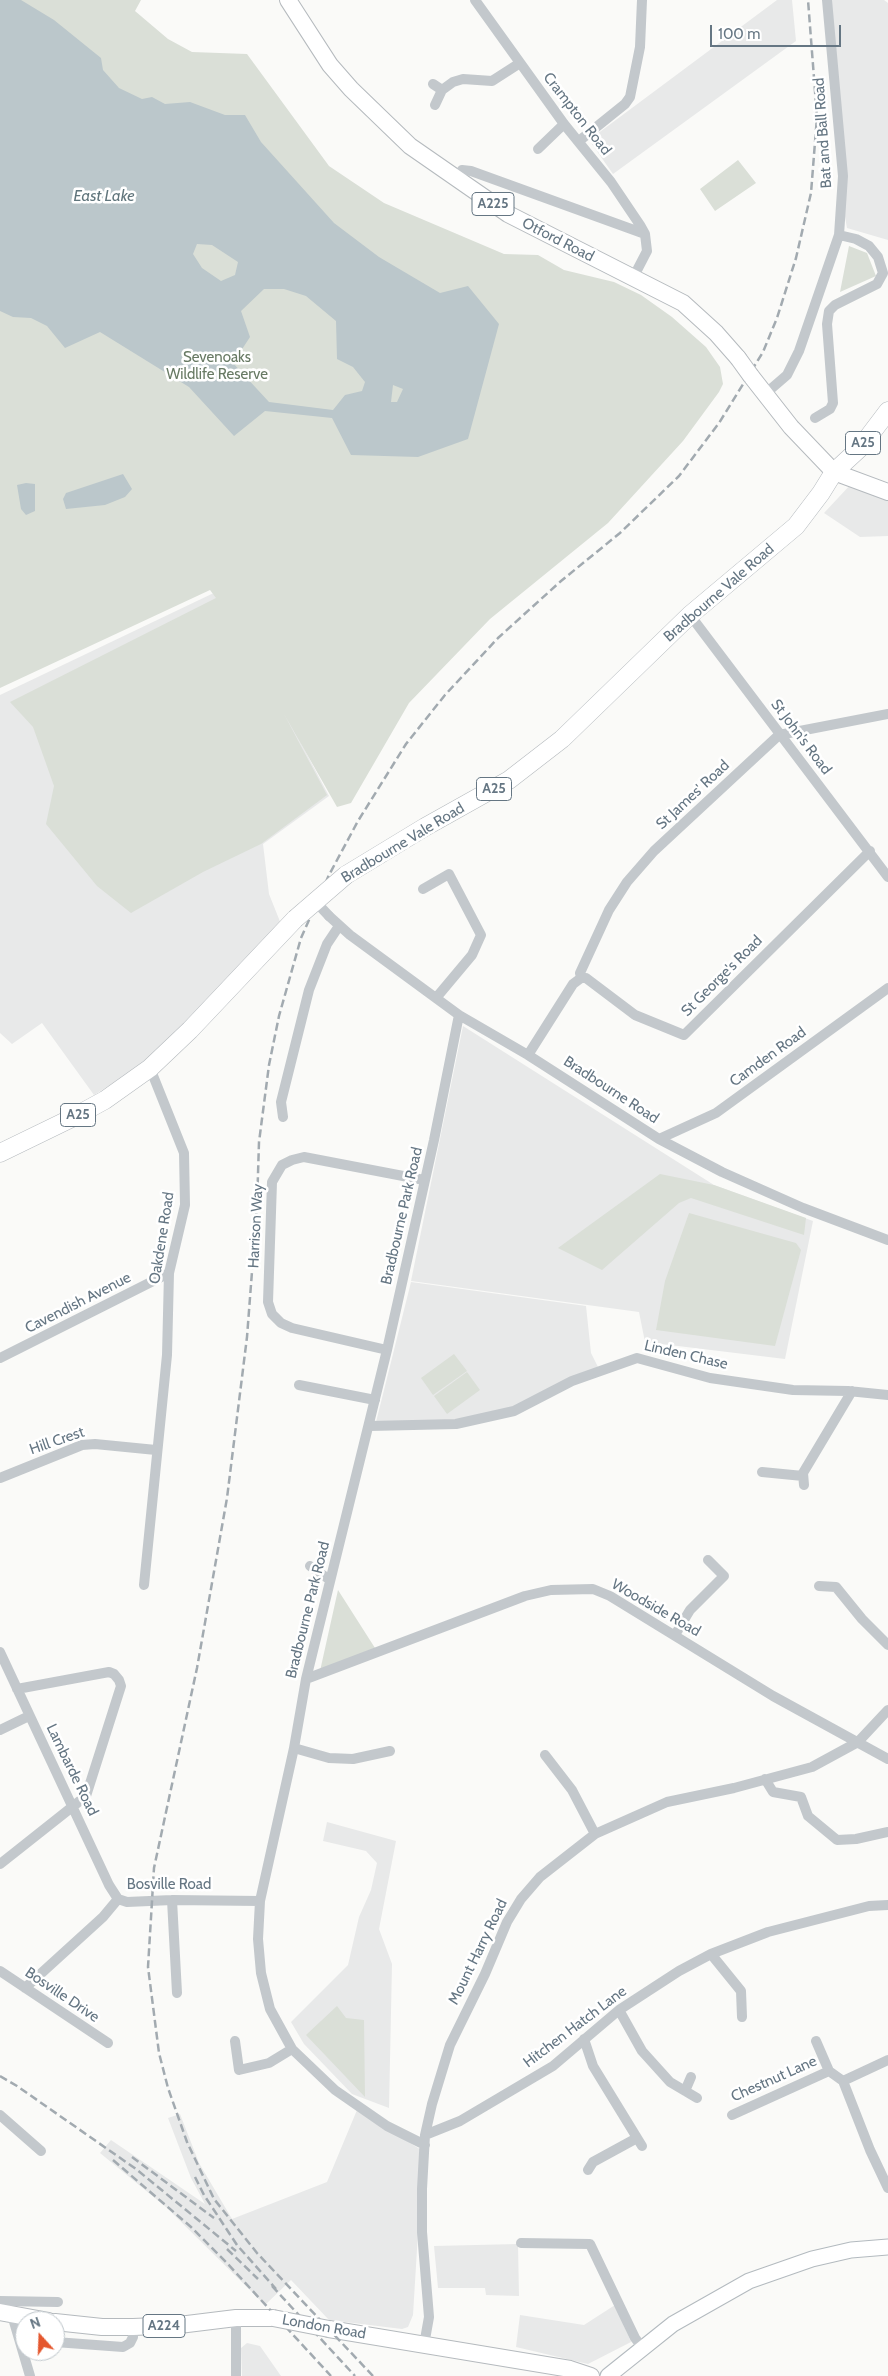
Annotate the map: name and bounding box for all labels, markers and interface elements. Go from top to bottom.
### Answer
scale bar [713,15,844,47]
text: 100 m [718,25,760,43]
street label: Crampton Road [539,69,615,159]
street label: Bat and Ball Road [810,77,836,189]
water label: East Lake [73,186,135,206]
road number: A225 [472,192,514,215]
street label: Otford Road [519,214,597,266]
park label: Sevenoaks Wildlife Reserve [166,349,268,384]
road number: A25 [846,432,880,454]
street label: Bradbourne Vale Road [660,540,778,646]
street label: St John's Road [767,696,835,778]
street label: St James' Road [653,757,733,833]
road number: A25 [476,778,512,801]
street label: Bradbourne Vale Road [338,799,468,887]
street label: St George's Road [678,932,766,1020]
street label: Camden Road [726,1023,810,1091]
street label: Bradbourne Road [560,1052,662,1128]
road number: A25 [60,1104,96,1126]
street label: Bradbourne Park Road [377,1145,427,1287]
street label: Harrison Way [245,1183,267,1269]
street label: Oakdene Road [146,1191,178,1285]
street label: Cavendish Avenue [22,1269,134,1337]
street label: Linden Chase [642,1337,730,1373]
street label: Hill Crest [27,1423,87,1459]
street label: Bradbourne Park Road [282,1540,334,1680]
street label: Woodside Road [608,1575,704,1641]
street label: Lambarde Road [42,1721,102,1819]
street label: Bosville Road [127,1876,211,1894]
street label: Mount Harry Road [445,1896,511,2008]
street label: Bosville Drive [21,1964,103,2026]
street label: Hitchen Hatch Lane [520,1982,630,2072]
street label: Chestnut Lane [728,2052,820,2106]
north arrow [15,2311,65,2361]
street label: London Road [281,2311,367,2343]
text: N [27,2313,43,2333]
road number: A224 [143,2314,185,2338]

